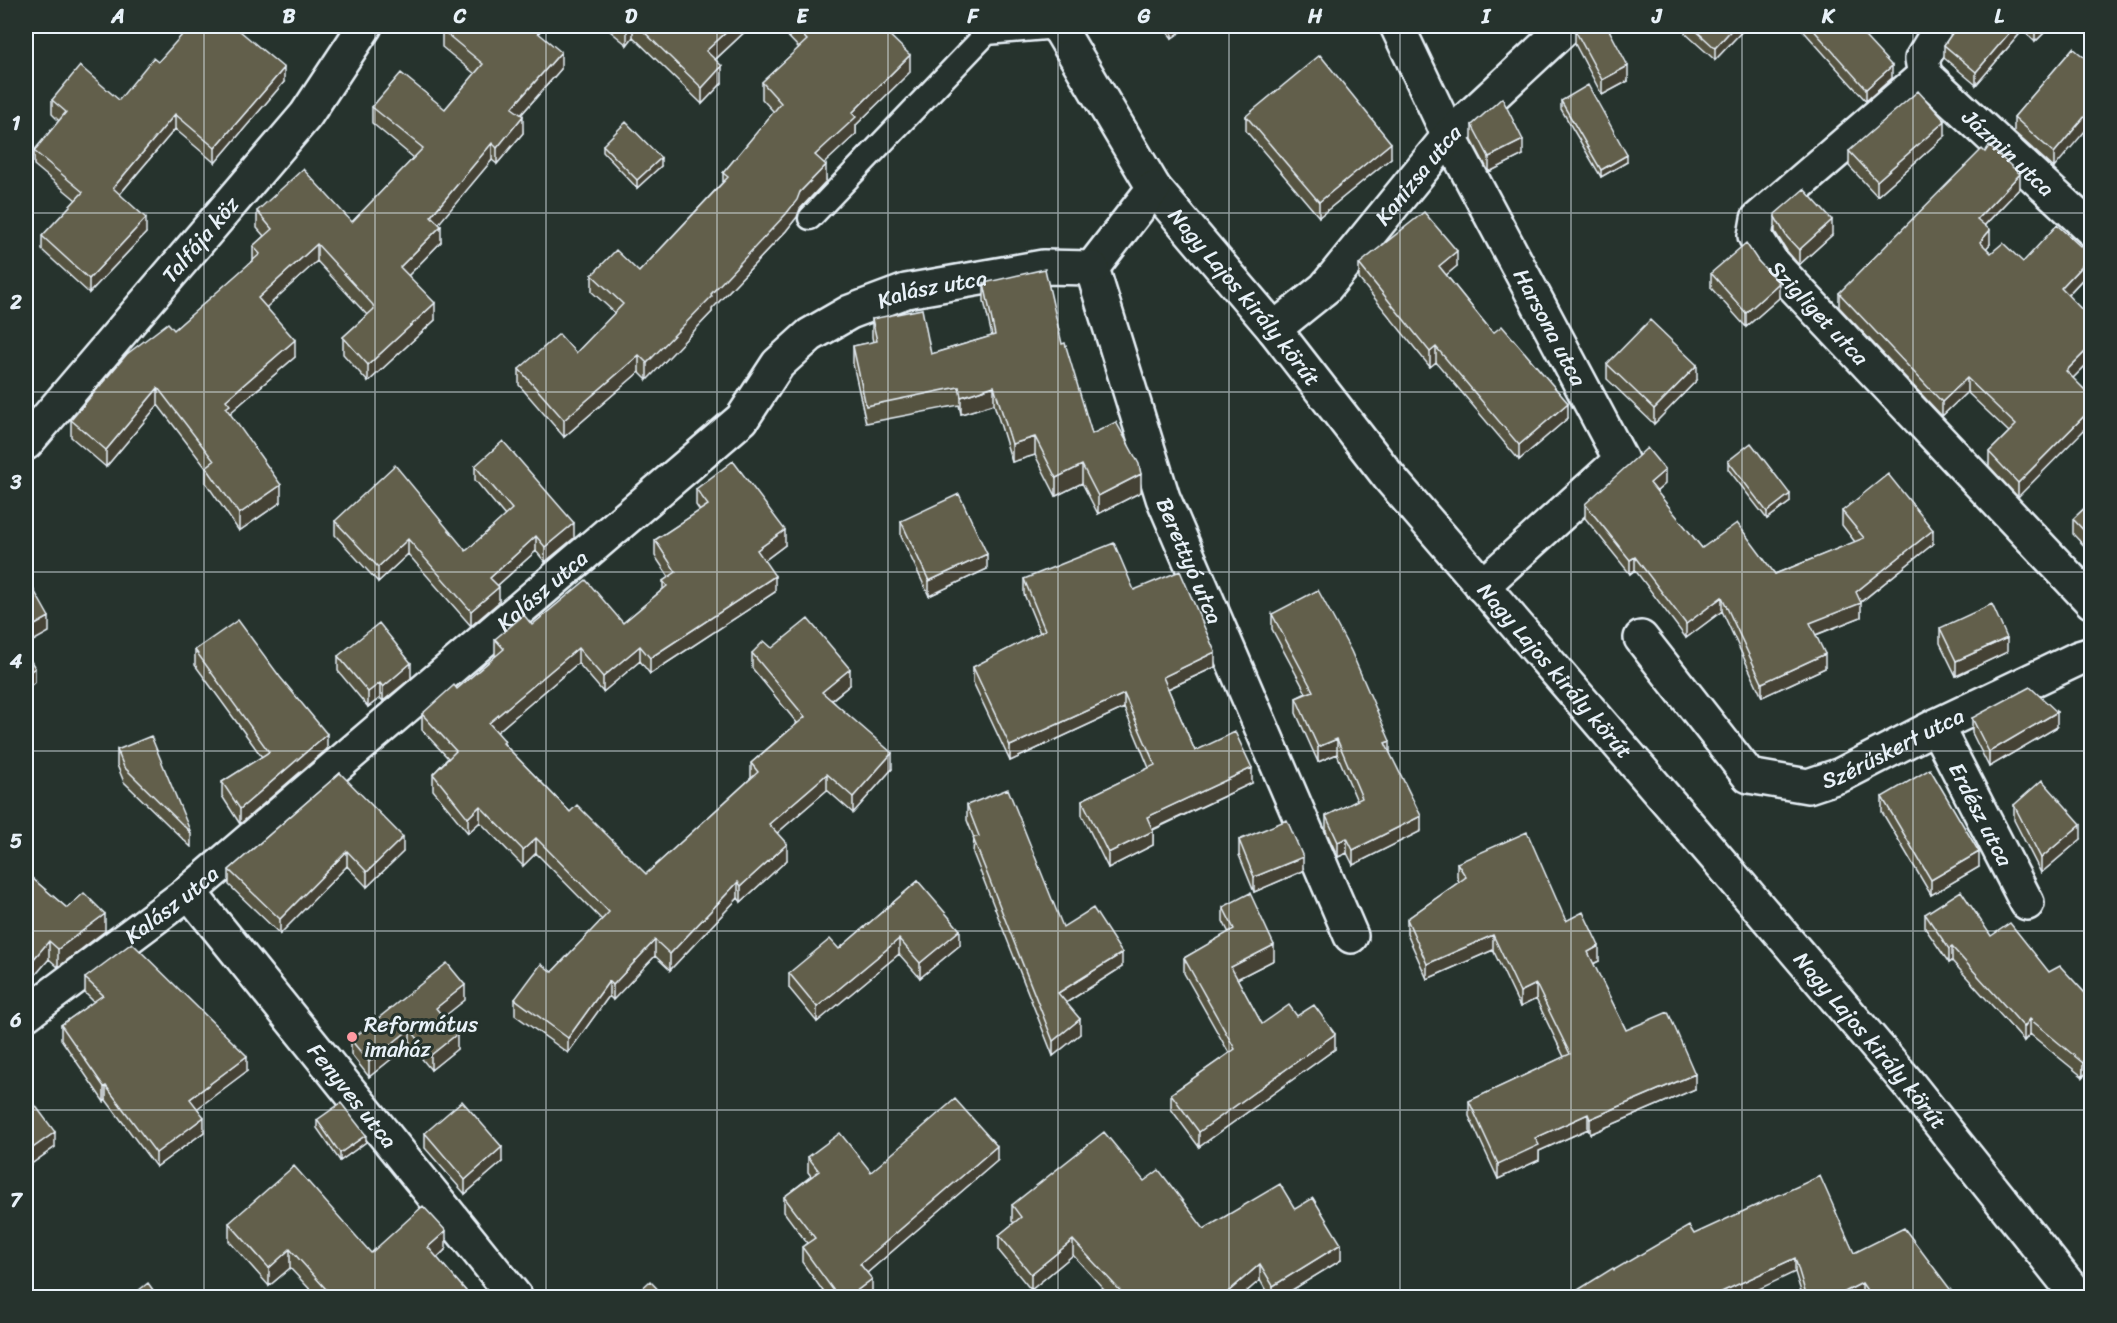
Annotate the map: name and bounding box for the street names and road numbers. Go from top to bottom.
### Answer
street label: Jázmin utca [1952,99,2064,207]
street label: Kanizsa utca [1364,114,1472,234]
street label: Talfája köz [152,187,250,292]
street label: Nagy Lajos király körút [1158,198,1331,396]
street label: Szigliget utca [1758,251,1879,376]
street label: Kalász utca [871,258,990,320]
street label: Harsona utca [1502,261,1598,394]
street label: Berettyó utca [1145,491,1234,630]
street label: Kalász utca [487,539,597,642]
street label: Nagy Lajos király körút [1467,573,1643,768]
street label: Szérűskert utca [1816,696,1971,800]
street label: Erdész utca [1938,755,2024,874]
street label: Kalász utca [116,855,228,954]
street label: Nagy Lajos király körút [1784,942,1957,1139]
street label: Fenyves utca [297,1034,407,1157]

